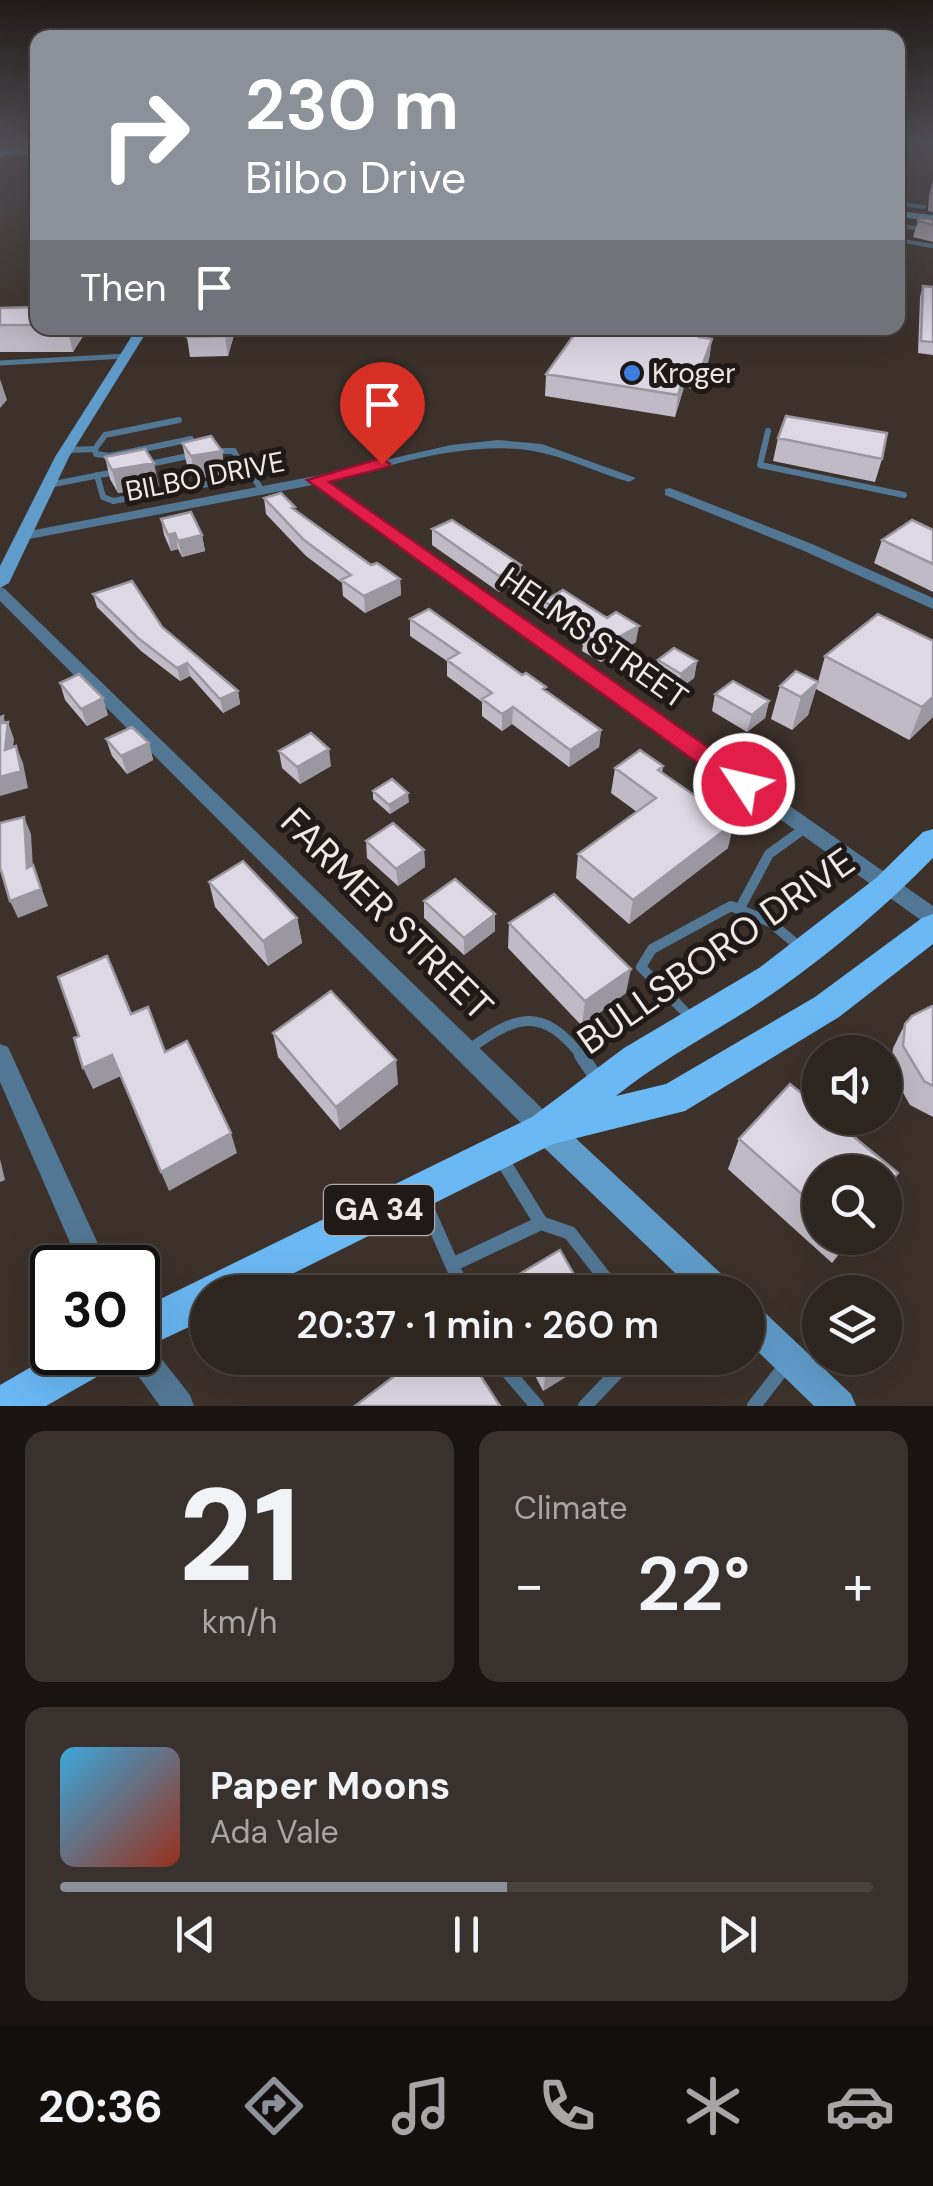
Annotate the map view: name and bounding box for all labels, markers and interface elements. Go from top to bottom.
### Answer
text: 230 m [245,60,459,151]
icon: right [80,70,210,200]
text: Bilbo Drive [245,148,466,207]
icon: arrive [187,260,242,315]
text: Then [80,263,167,313]
place label: Kroger [652,355,736,392]
pin [340,362,425,465]
marker: Kroger [621,362,643,384]
icon: arrive [355,377,410,432]
street label: BILBO DRIVE [122,443,288,510]
street label: HELMS STREET [492,558,696,718]
position arrow [692,732,796,836]
street label: FARMER STREET [270,797,504,1031]
street label: BULLSBORO DRIVE [567,837,865,1065]
map controls [802,1035,902,1375]
button: sound [802,1035,902,1135]
button: search [802,1155,902,1255]
road number: GA 34 [324,1185,434,1235]
speed limit sign: 30 [30,1245,160,1375]
button: layers [802,1275,902,1375]
text: 20:37 · 1 min · 260 m [296,1300,659,1350]
text: 21 [178,1451,301,1620]
text: Climate [514,1487,628,1529]
text: 22° [637,1536,750,1633]
text: − [514,1549,544,1621]
text: + [843,1549,873,1621]
text: km/h [202,1601,277,1643]
text: Paper Moons [210,1761,450,1811]
text: Ada Vale [210,1811,339,1853]
icon: previous [168,1907,223,1962]
icon: pause [439,1907,494,1962]
icon: next [710,1907,765,1962]
icon: directions [239,2071,309,2141]
icon: music [386,2071,456,2141]
icon: phone [532,2071,602,2141]
icon: climate [678,2071,748,2141]
icon: car [825,2071,895,2141]
text: 20:36 [38,2077,163,2136]

